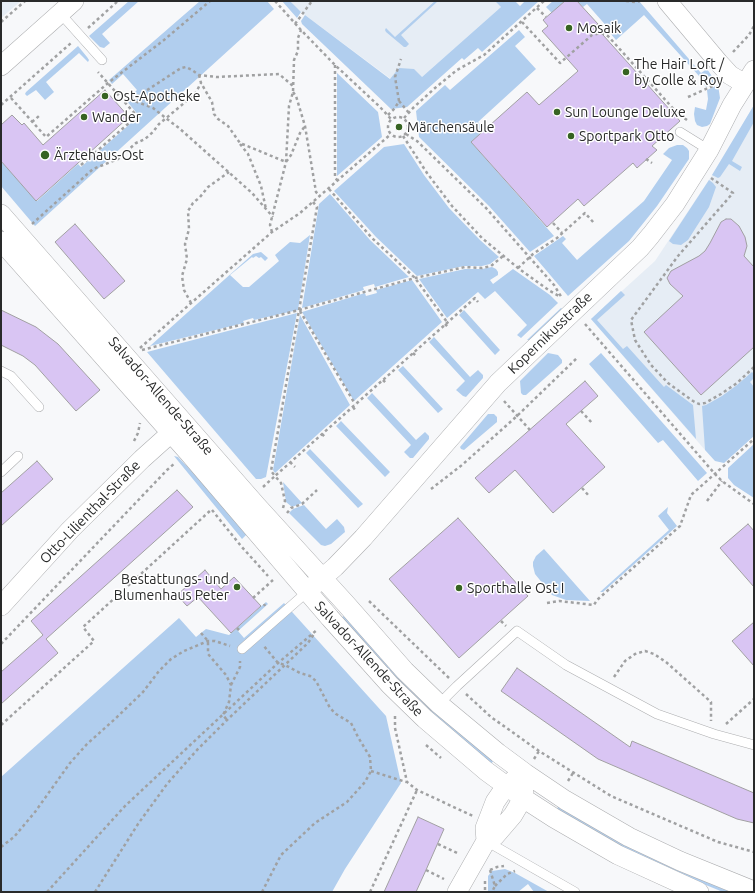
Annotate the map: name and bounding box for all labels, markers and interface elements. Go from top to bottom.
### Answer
place label: Mosaik [577,20,621,36]
marker: Mosaik [564,23,574,33]
place label: The Hair Loft / by Colle & Roy [634,56,724,88]
marker: The Hair Loft / by Colle & Roy [621,67,631,77]
place label: Ost-Apotheke [113,88,200,104]
marker: Ost-Apotheke [100,91,110,101]
place label: Sun Lounge Deluxe [565,104,686,120]
marker: Sun Lounge Deluxe [552,107,562,117]
place label: Wander [92,109,141,125]
marker: Wander [79,112,89,122]
place label: Märchensäule [407,119,495,135]
marker: Märchensäule [394,122,404,132]
place label: Sportpark Otto [579,128,675,144]
marker: Sportpark Otto [566,131,576,141]
place label: Ärztehaus-Ost [54,147,144,163]
marker: Ärztehaus-Ost [39,149,51,161]
street label: Kopernikusstraße [504,289,596,377]
street label: Salvador-Allende-Straße [105,333,217,459]
street label: Otto-Lilienthal-Straße [36,457,144,567]
place label: Bestattungs- und Blumenhaus Peter [114,571,229,604]
place label: Sporthalle Ost I [467,580,564,596]
marker: Bestattungs- und Blumenhaus Peter [232,582,242,592]
marker: Sporthalle Ost I [454,583,464,593]
street label: Salvador-Allende-Straße [311,598,427,720]

